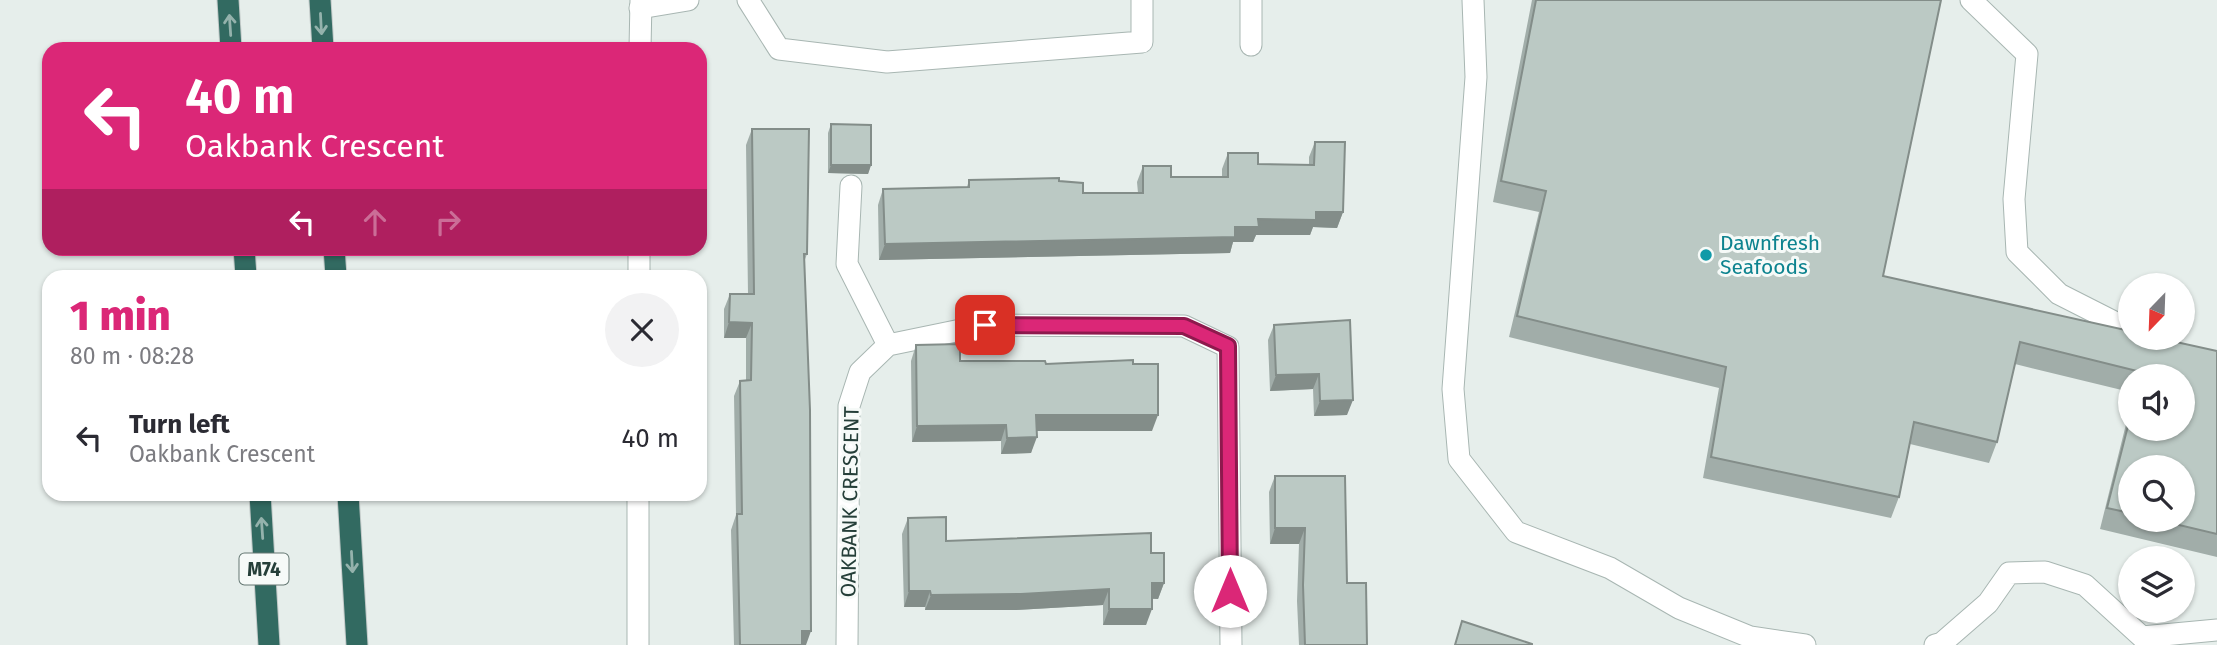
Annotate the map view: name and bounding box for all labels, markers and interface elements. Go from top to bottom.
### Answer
one-way arrow [223,13,236,36]
one-way arrow [315,13,328,36]
text: 40 m [185,67,294,126]
icon: left [70,70,161,161]
text: Oakbank Crescent [185,127,444,165]
icon: left [283,203,321,241]
icon: ahead [356,203,394,241]
icon: right [429,203,467,241]
place label: Dawnfresh Seafoods [1720,230,1820,280]
marker: Dawnfresh Seafoods [1698,247,1714,263]
north arrow [2118,273,2194,350]
map controls [2118,273,2195,623]
text: 1 min [70,291,171,341]
button: close [605,293,679,367]
pin [955,295,1015,355]
icon: arrive [966,306,1004,344]
text: 80 m · 08:28 [70,342,194,370]
button: sound [2118,364,2195,441]
street label: OAKBANK CRESCENT [835,406,865,598]
text: Turn left [129,409,230,440]
icon: left [70,419,108,457]
text: 40 m [621,423,679,454]
text: Oakbank Crescent [129,440,315,468]
button: search [2118,455,2195,532]
one-way arrow [255,517,268,540]
button: layers [2118,546,2195,623]
one-way arrow [346,550,359,572]
road number: M74 [240,554,288,584]
position arrow [1193,554,1267,628]

